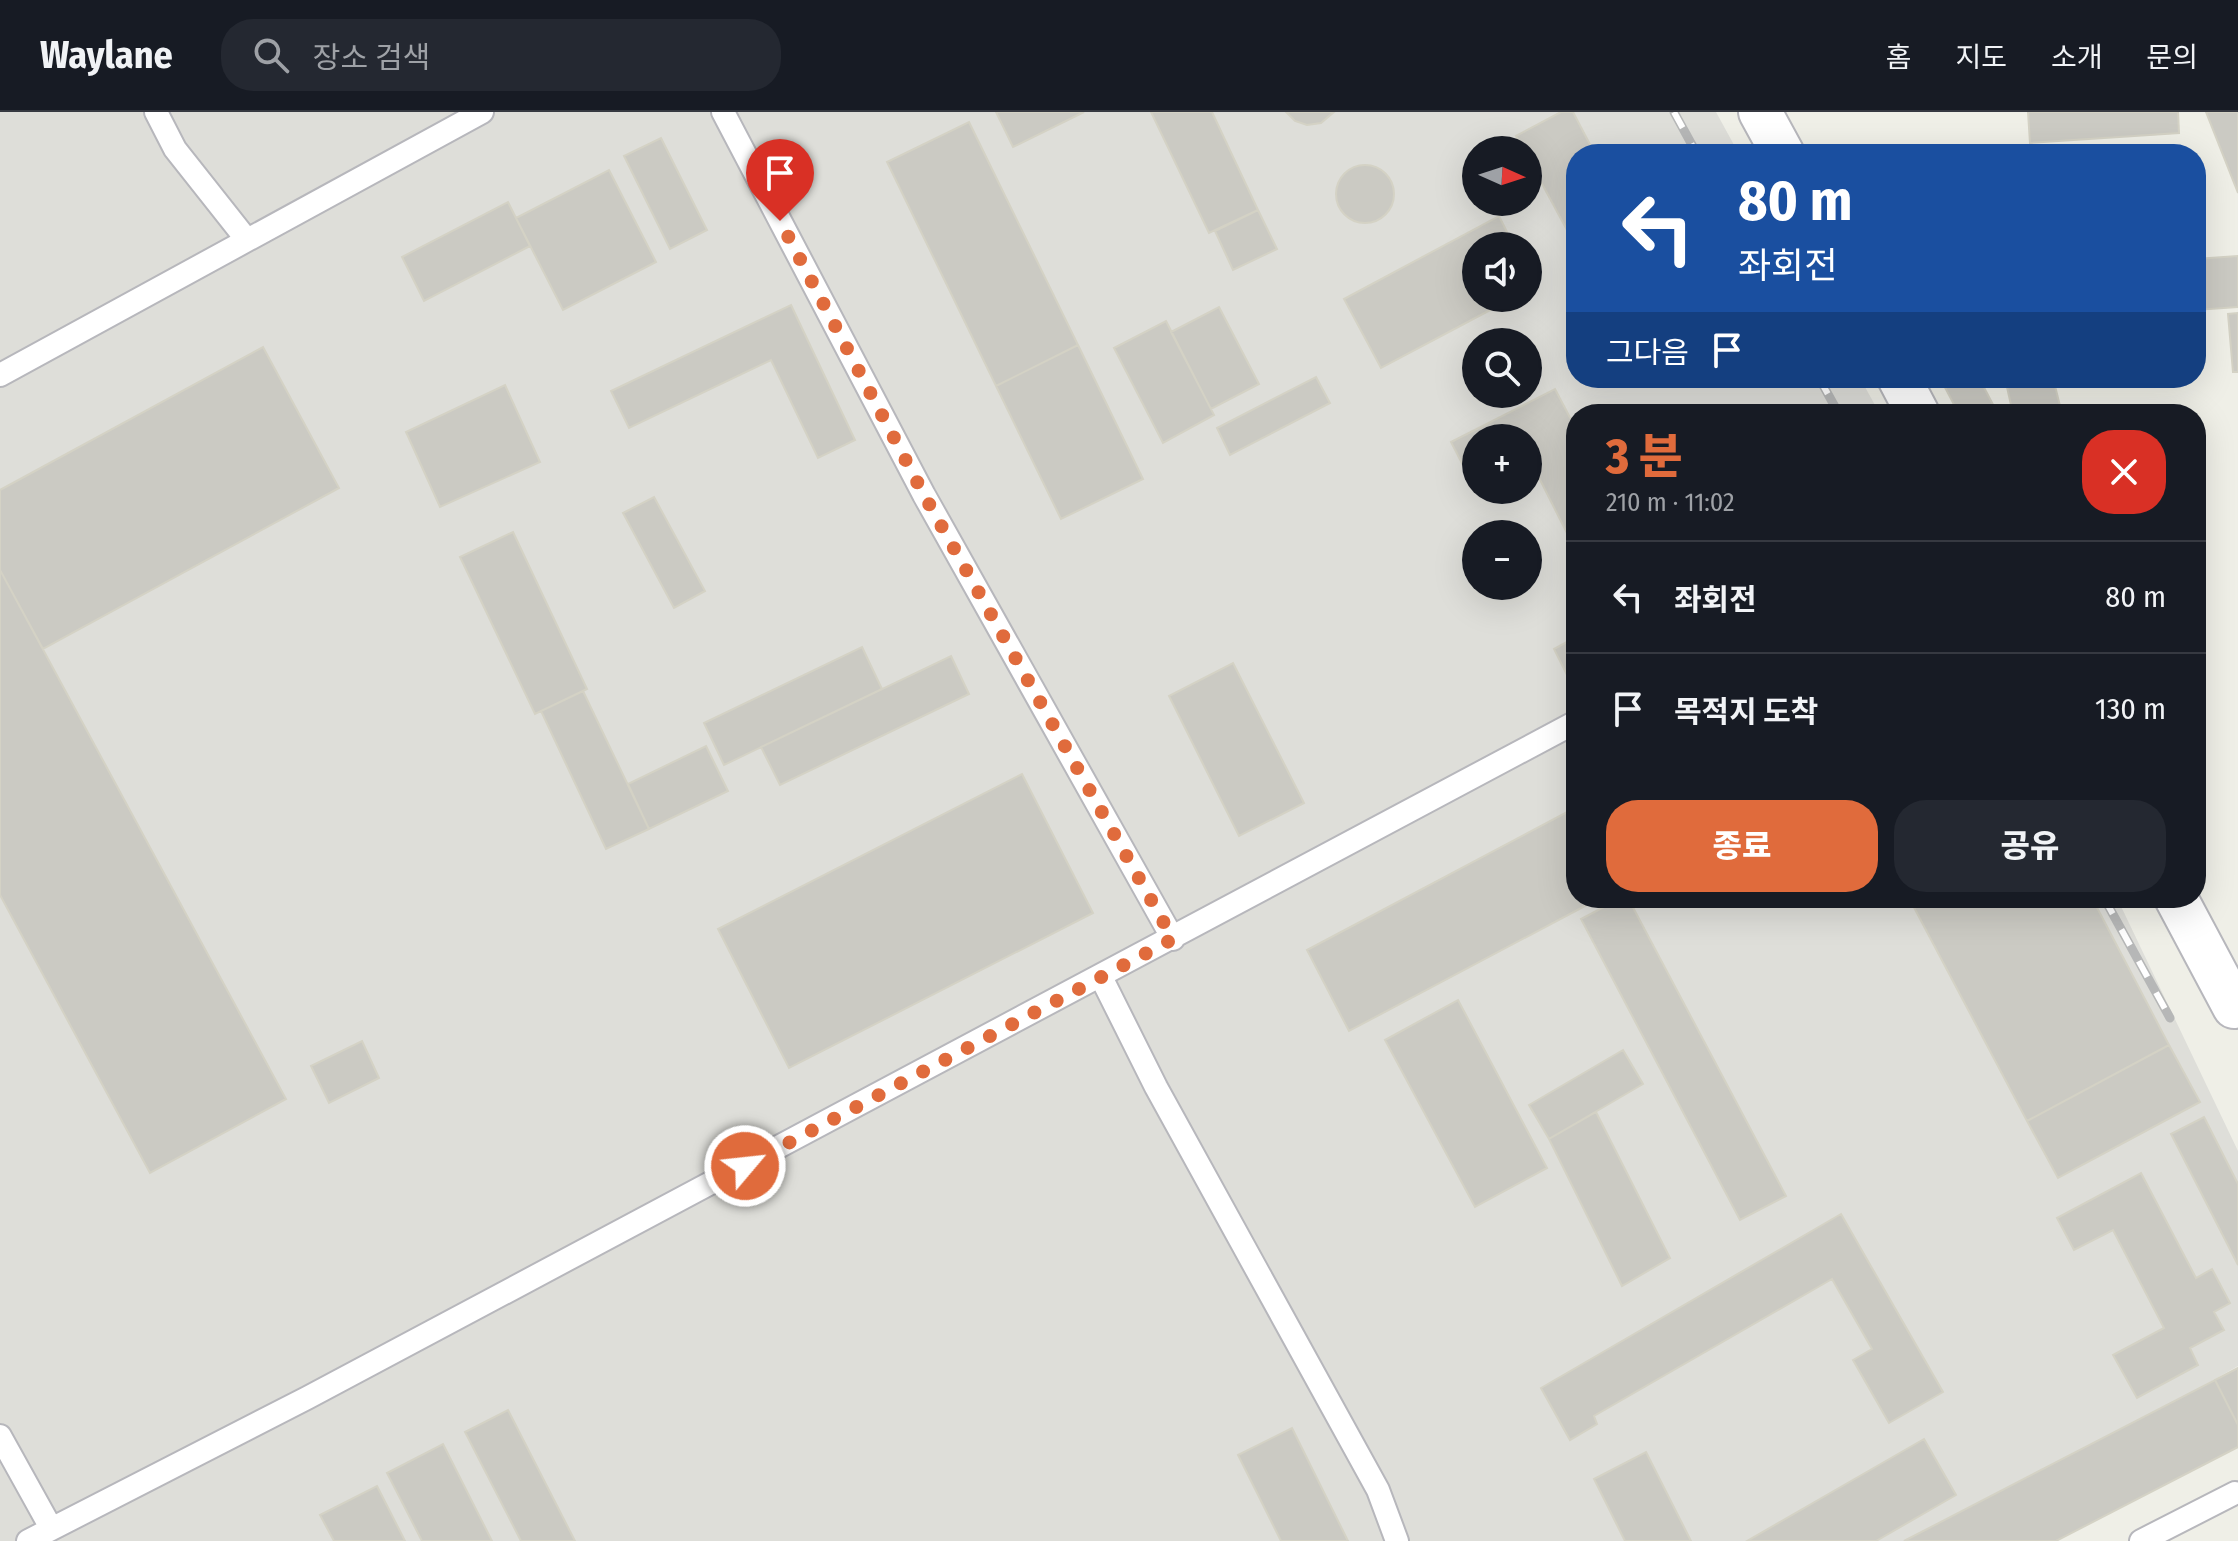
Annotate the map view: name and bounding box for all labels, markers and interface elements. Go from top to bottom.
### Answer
search box [221,19,781,91]
text: Waylane [40,32,173,78]
icon: search [249,33,293,77]
text: 장소 검색 [313,40,430,76]
text: 홈 [1886,41,1911,74]
text: 지도 [1955,41,2007,74]
text: 소개 [2051,41,2102,74]
text: 문의 [2146,41,2198,74]
north arrow [1462,136,1542,216]
map controls [1462,136,1542,600]
pin [746,139,814,221]
icon: arrive [758,151,802,195]
text: 80 m [1738,168,1853,235]
icon: left [1606,176,1710,280]
button: sound [1462,232,1542,312]
text: 좌회전 [1738,244,1837,288]
button: search [1462,328,1542,408]
icon: arrive [1705,328,1749,372]
text: 그다음 [1606,335,1689,371]
button: + [1462,424,1542,504]
text: 3 분 [1606,428,1683,486]
button: close [2082,430,2166,514]
text: 210 m · 11:02 [1606,487,1735,518]
button: − [1462,520,1542,600]
icon: left [1606,575,1650,619]
text: 80 m [2105,579,2166,615]
text: 좌회전 [1674,582,1757,618]
icon: arrive [1606,687,1650,731]
text: 130 m [2095,691,2166,727]
text: 목적지 도착 [1674,694,1818,730]
button: 종료 [1606,800,1878,892]
button: 공유 [1894,800,2166,892]
position arrow [703,1124,787,1208]

